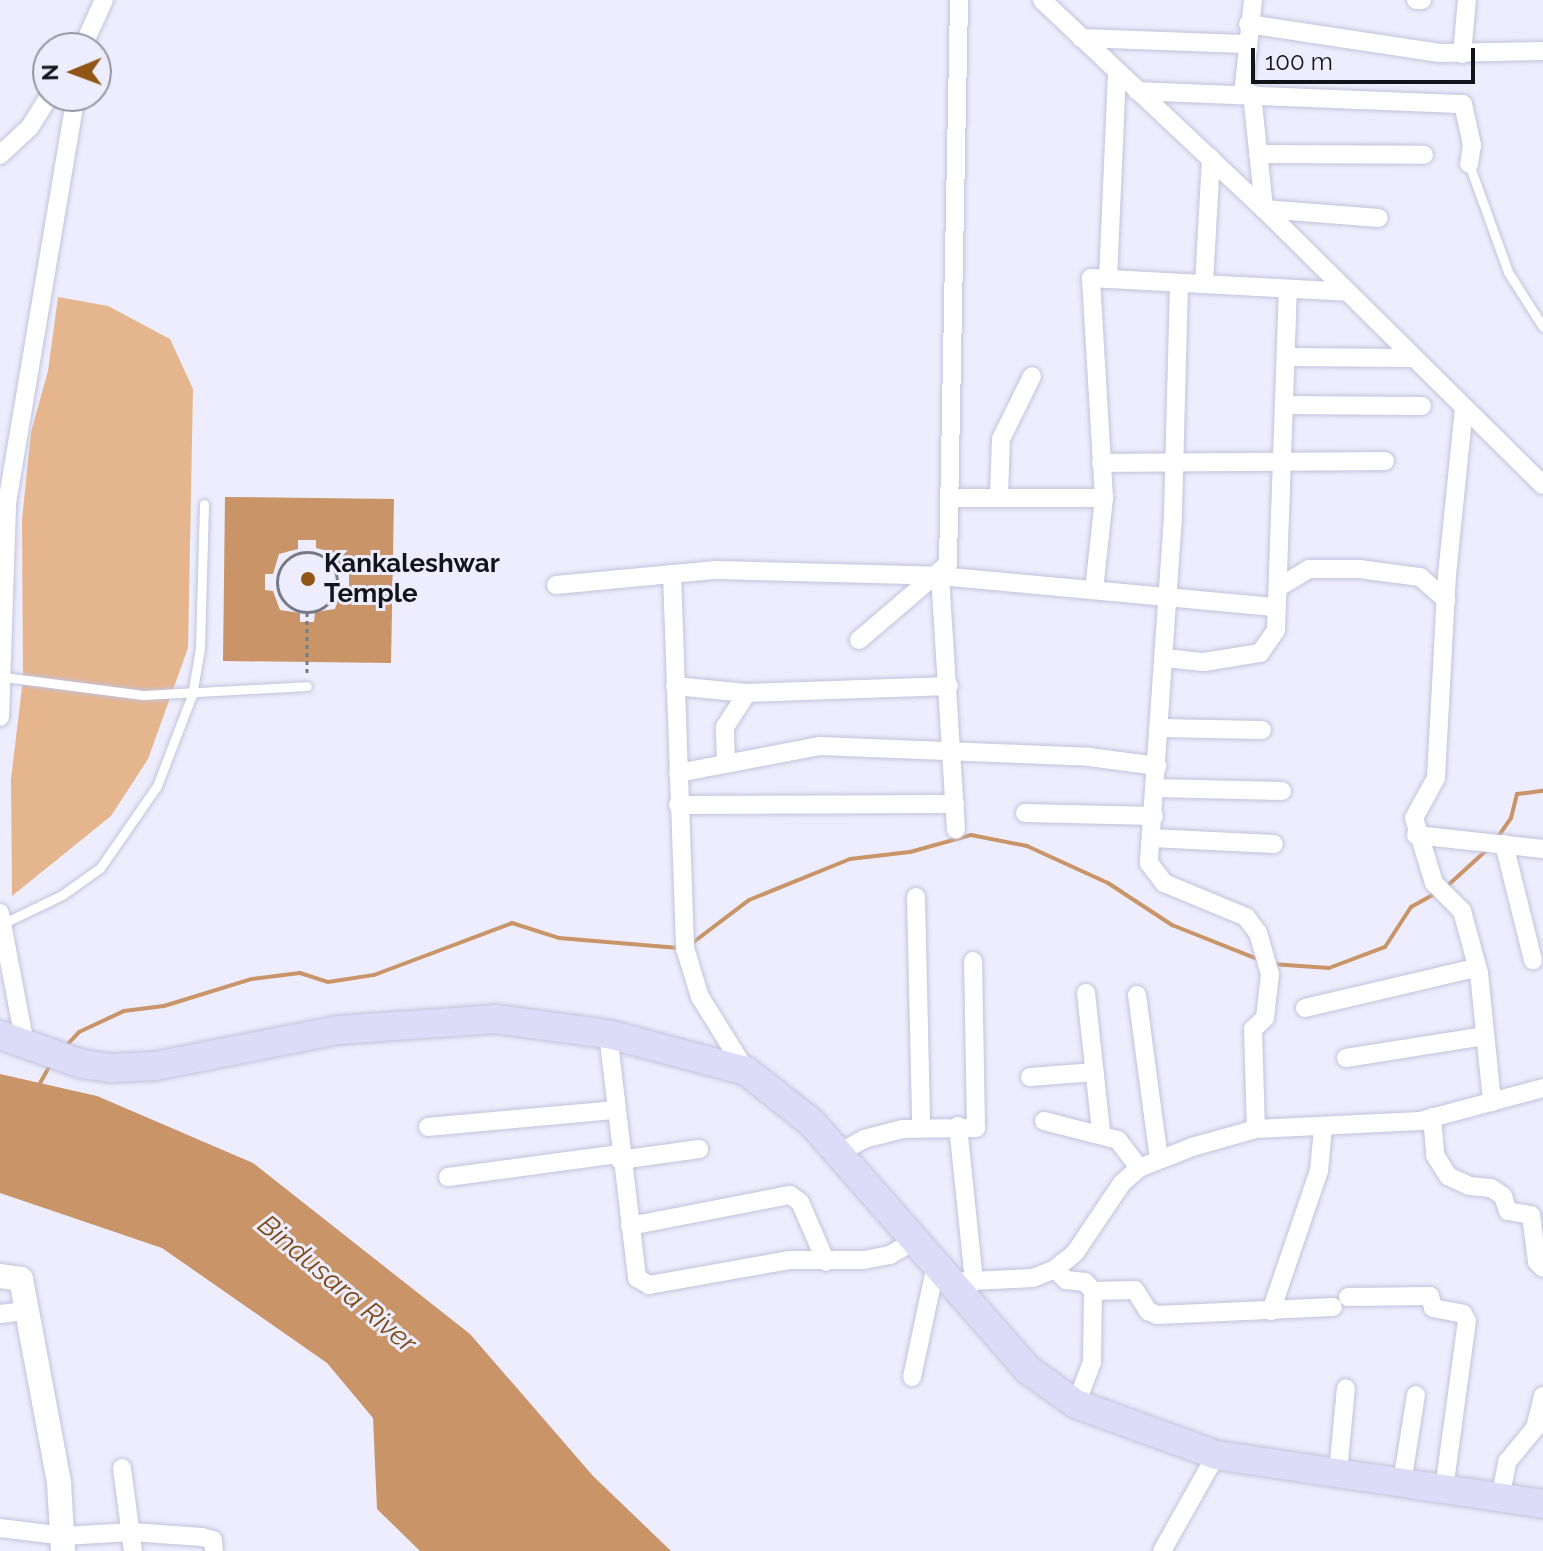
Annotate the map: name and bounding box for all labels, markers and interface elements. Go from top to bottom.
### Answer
north arrow [32,32,112,112]
scale bar [1255,32,1479,82]
text: 100 m [1265,47,1333,76]
text: N [37,64,63,81]
place label: Kankaleshwar Temple [324,548,500,610]
marker: Kankaleshwar Temple [299,570,317,588]
water label: Bindusara River [251,1208,423,1360]

